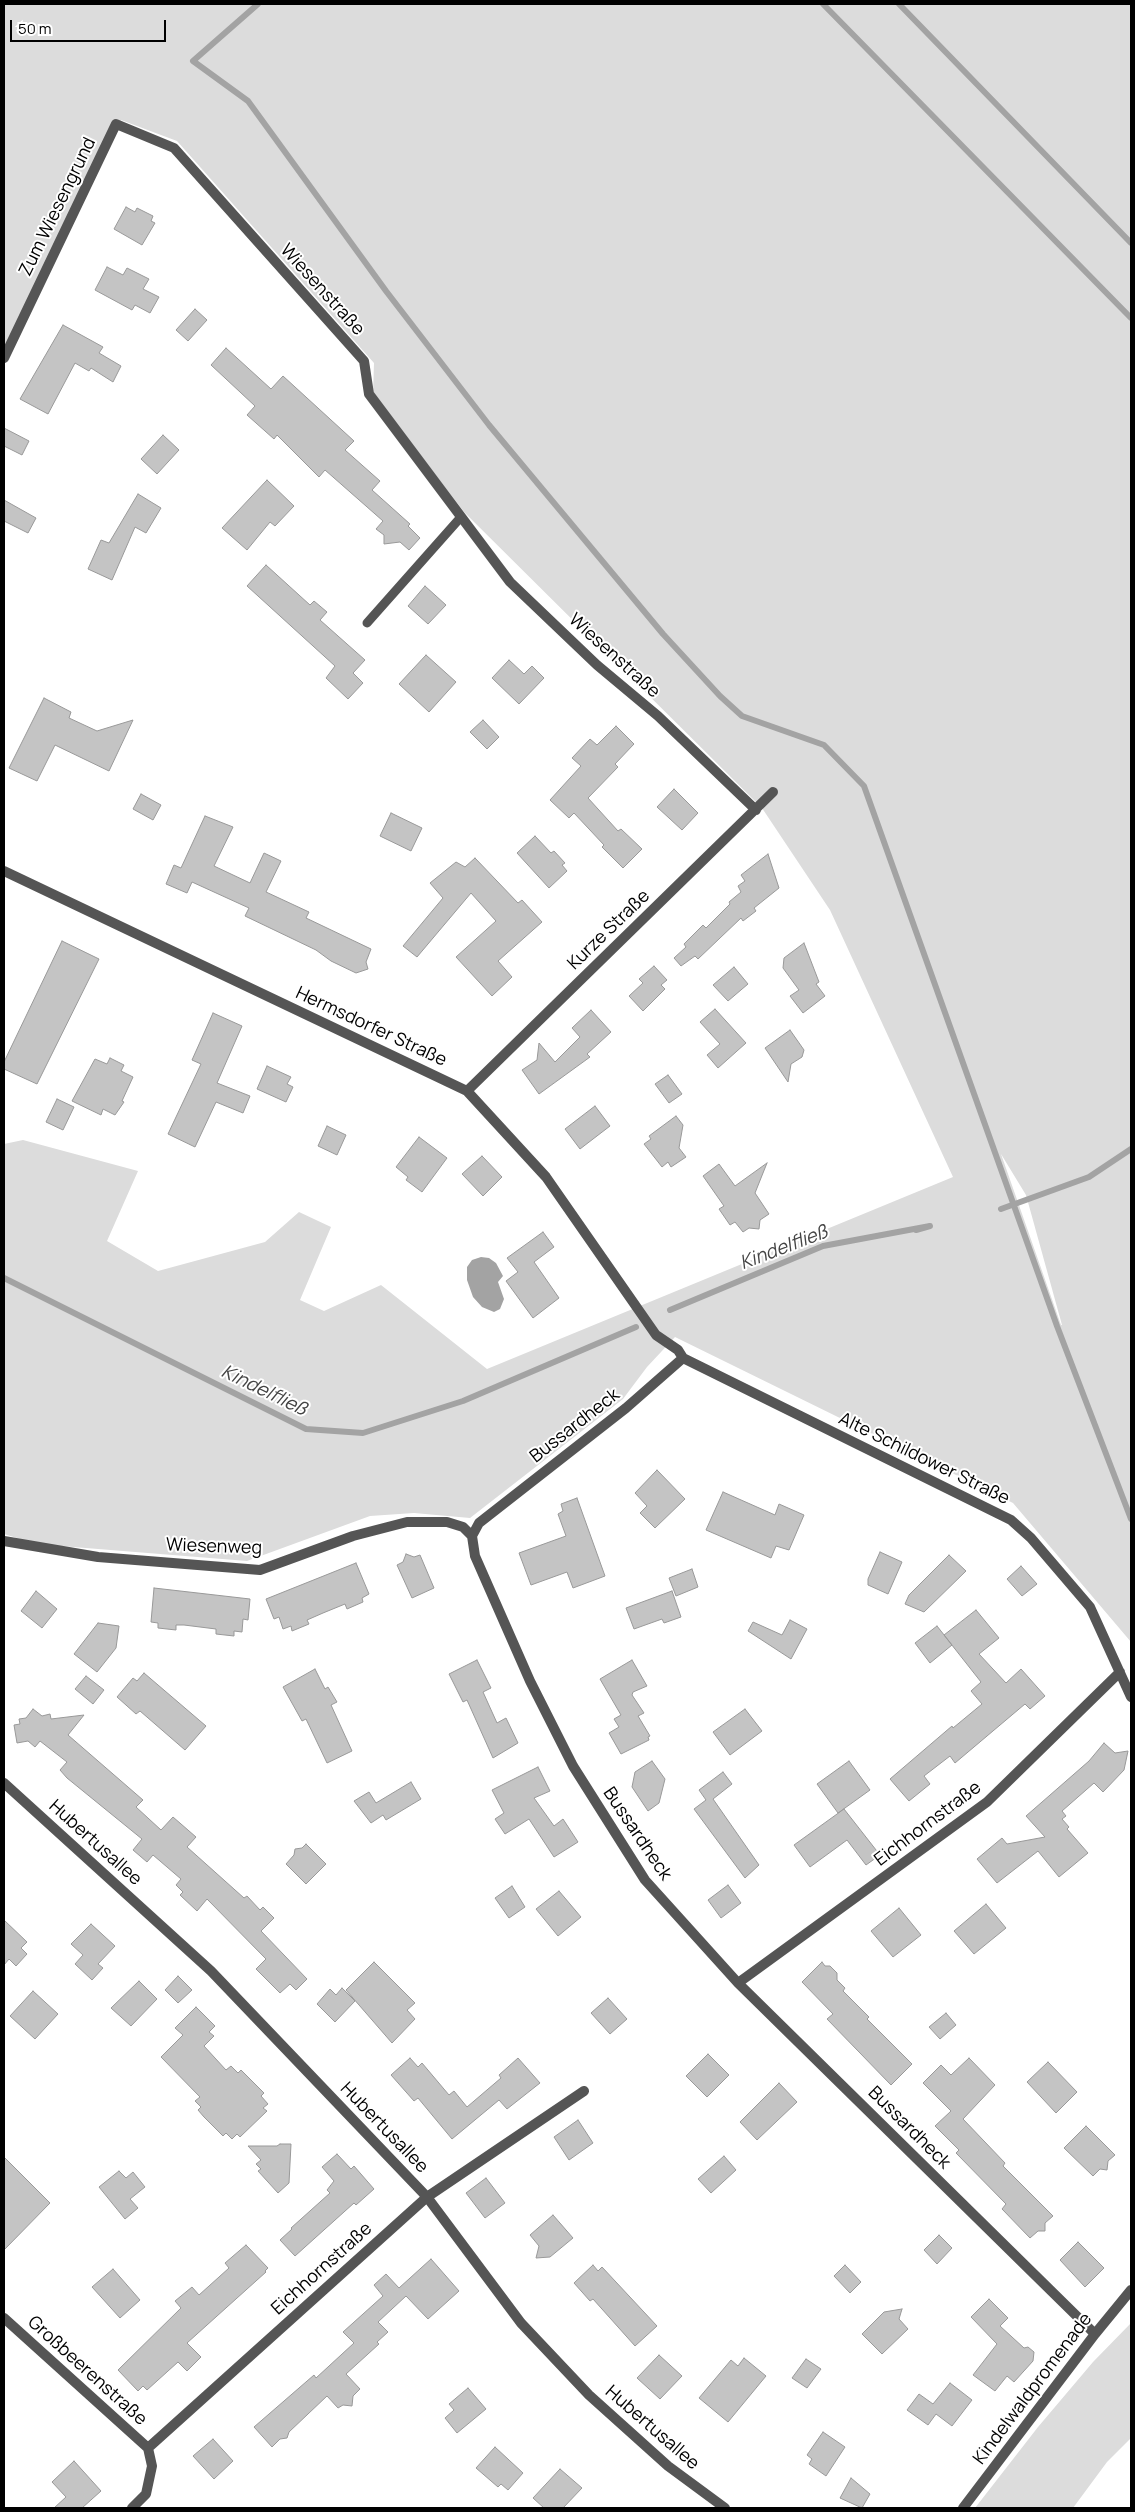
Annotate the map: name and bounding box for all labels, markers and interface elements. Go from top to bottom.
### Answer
scale bar [12,10,169,42]
text: 50 m [18,18,52,39]
street label: Zum Wiesengrund [15,134,101,280]
street label: Wiesenstraße [275,240,369,340]
street label: Wiesenstraße [564,609,664,703]
street label: Kurze Straße [563,885,655,975]
street label: Hermsdorfer Straße [292,983,450,1071]
water label: Kindelfließ [737,1221,831,1275]
water label: Kindelfließ [217,1360,311,1422]
street label: Bussardheck [526,1384,624,1468]
street label: Alte Schildower Straße [835,1408,1013,1510]
street label: Wiesenweg [166,1535,262,1559]
street label: Eichhornstraße [870,1777,986,1871]
street label: Bussardheck [598,1783,676,1885]
street label: Hubertusallee [44,1796,146,1890]
street label: Hubertusallee [335,2078,433,2178]
street label: Bussardheck [863,2082,955,2174]
street label: Eichhornstraße [267,2218,377,2320]
street label: Kindelwaldpromenade [969,2309,1097,2469]
street label: Großbeerenstraße [23,2312,151,2430]
street label: Hubertusallee [601,2381,703,2475]

